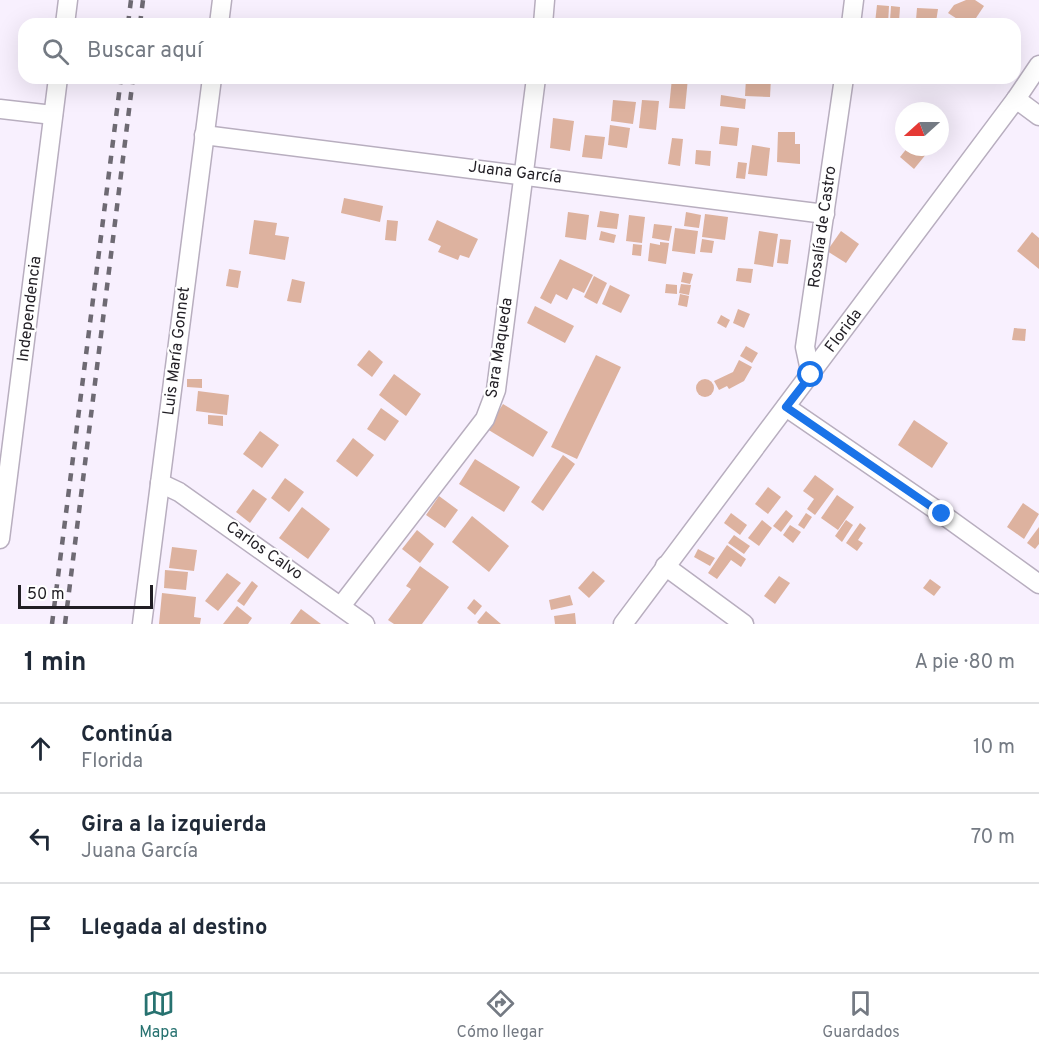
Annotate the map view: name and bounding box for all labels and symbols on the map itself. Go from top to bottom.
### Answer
north arrow [895,102,949,156]
street label: Juana García [467,157,563,189]
street label: Rosalía de Castro [805,165,841,289]
street label: Independencia [14,255,46,363]
street label: Luis María Gonnet [159,285,195,417]
street label: Sara Maqueda [482,296,518,400]
street label: Florida [821,305,867,357]
route start [797,361,823,387]
route end [928,500,954,526]
street label: Carlos Calvo [222,517,306,585]
scale bar [18,582,153,610]

